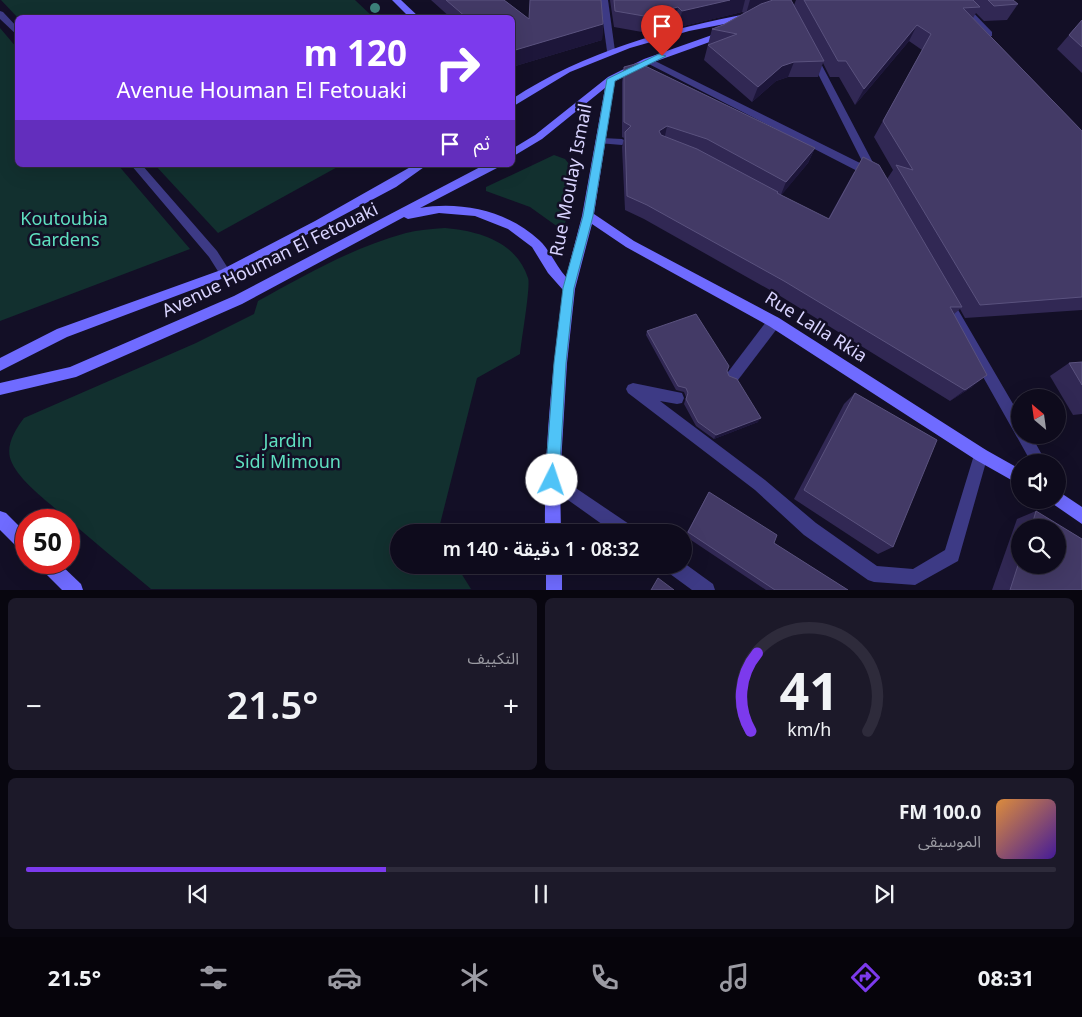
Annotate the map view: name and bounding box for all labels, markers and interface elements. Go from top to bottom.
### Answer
pin [641,5,683,56]
icon: arrive [648,12,676,40]
text: 120 m [304,29,407,76]
icon: right [425,35,490,100]
text: Avenue Houman El Fetouaki [117,74,407,104]
street label: Rue Moulay Ismail [543,101,597,258]
icon: arrive [436,130,464,158]
text: ثم [474,130,490,156]
street label: Avenue Houman El Fetouaki [157,196,382,322]
park label: Koutoubia Gardens [20,206,108,251]
street label: Rue Lalla Rkia [761,285,872,367]
north arrow [1011,389,1066,444]
map controls [1011,389,1066,574]
park label: Jardin Sidi Mimoun [235,428,341,473]
position arrow [525,453,577,505]
button: sound [1011,454,1066,509]
speed limit sign: 50 [15,509,80,574]
button: search [1011,519,1066,574]
text: 08:32 · 1 دقيقة · 140 m [443,536,639,562]
text: التكييف [467,647,519,669]
text: 41 [780,654,839,725]
text: 21.5° [227,678,318,730]
text: − [26,686,42,724]
text: + [503,686,519,724]
text: km/h [788,717,831,741]
text: 100.0 FM [899,799,981,825]
text: الموسيقى [918,830,981,852]
icon: previous [184,880,212,908]
icon: pause [527,880,555,908]
icon: next [870,880,898,908]
icon: filters [196,960,231,995]
icon: car [327,960,362,995]
icon: climate [457,960,492,995]
icon: phone [587,960,622,995]
icon: music [717,960,752,995]
icon: directions [848,960,883,995]
text: 21.5° [48,962,101,992]
text: 08:31 [978,962,1034,992]

